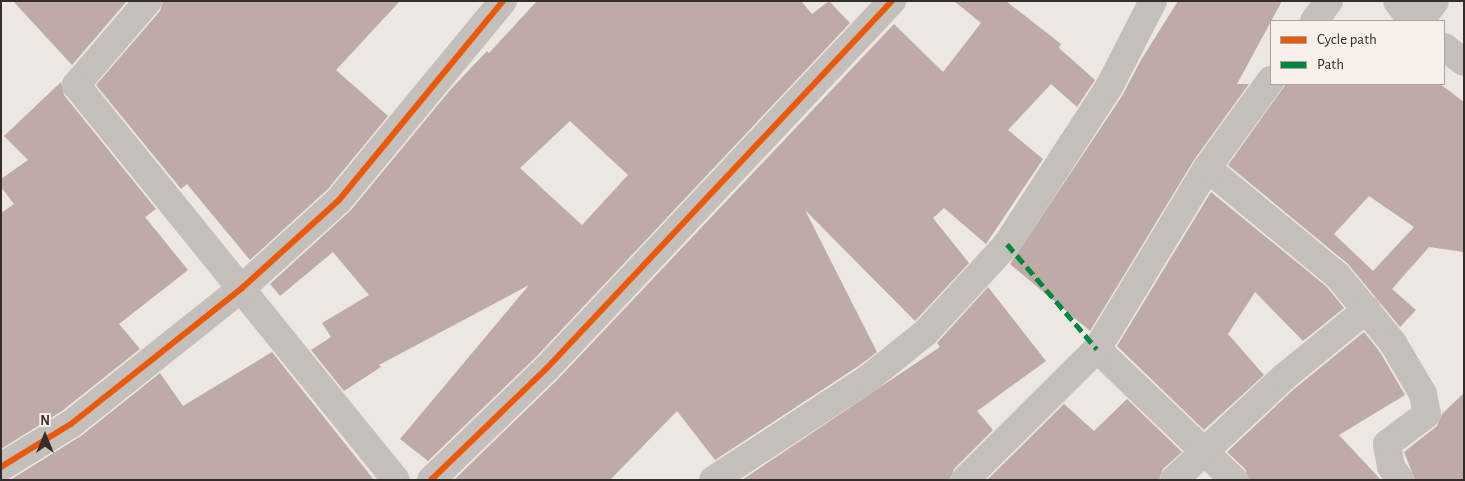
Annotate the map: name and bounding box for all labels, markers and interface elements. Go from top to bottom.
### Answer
legend [1270,20,1445,85]
text: Cycle path [1317,32,1377,47]
text: Path [1317,57,1344,72]
north arrow [20,411,70,461]
text: N [40,414,50,428]

